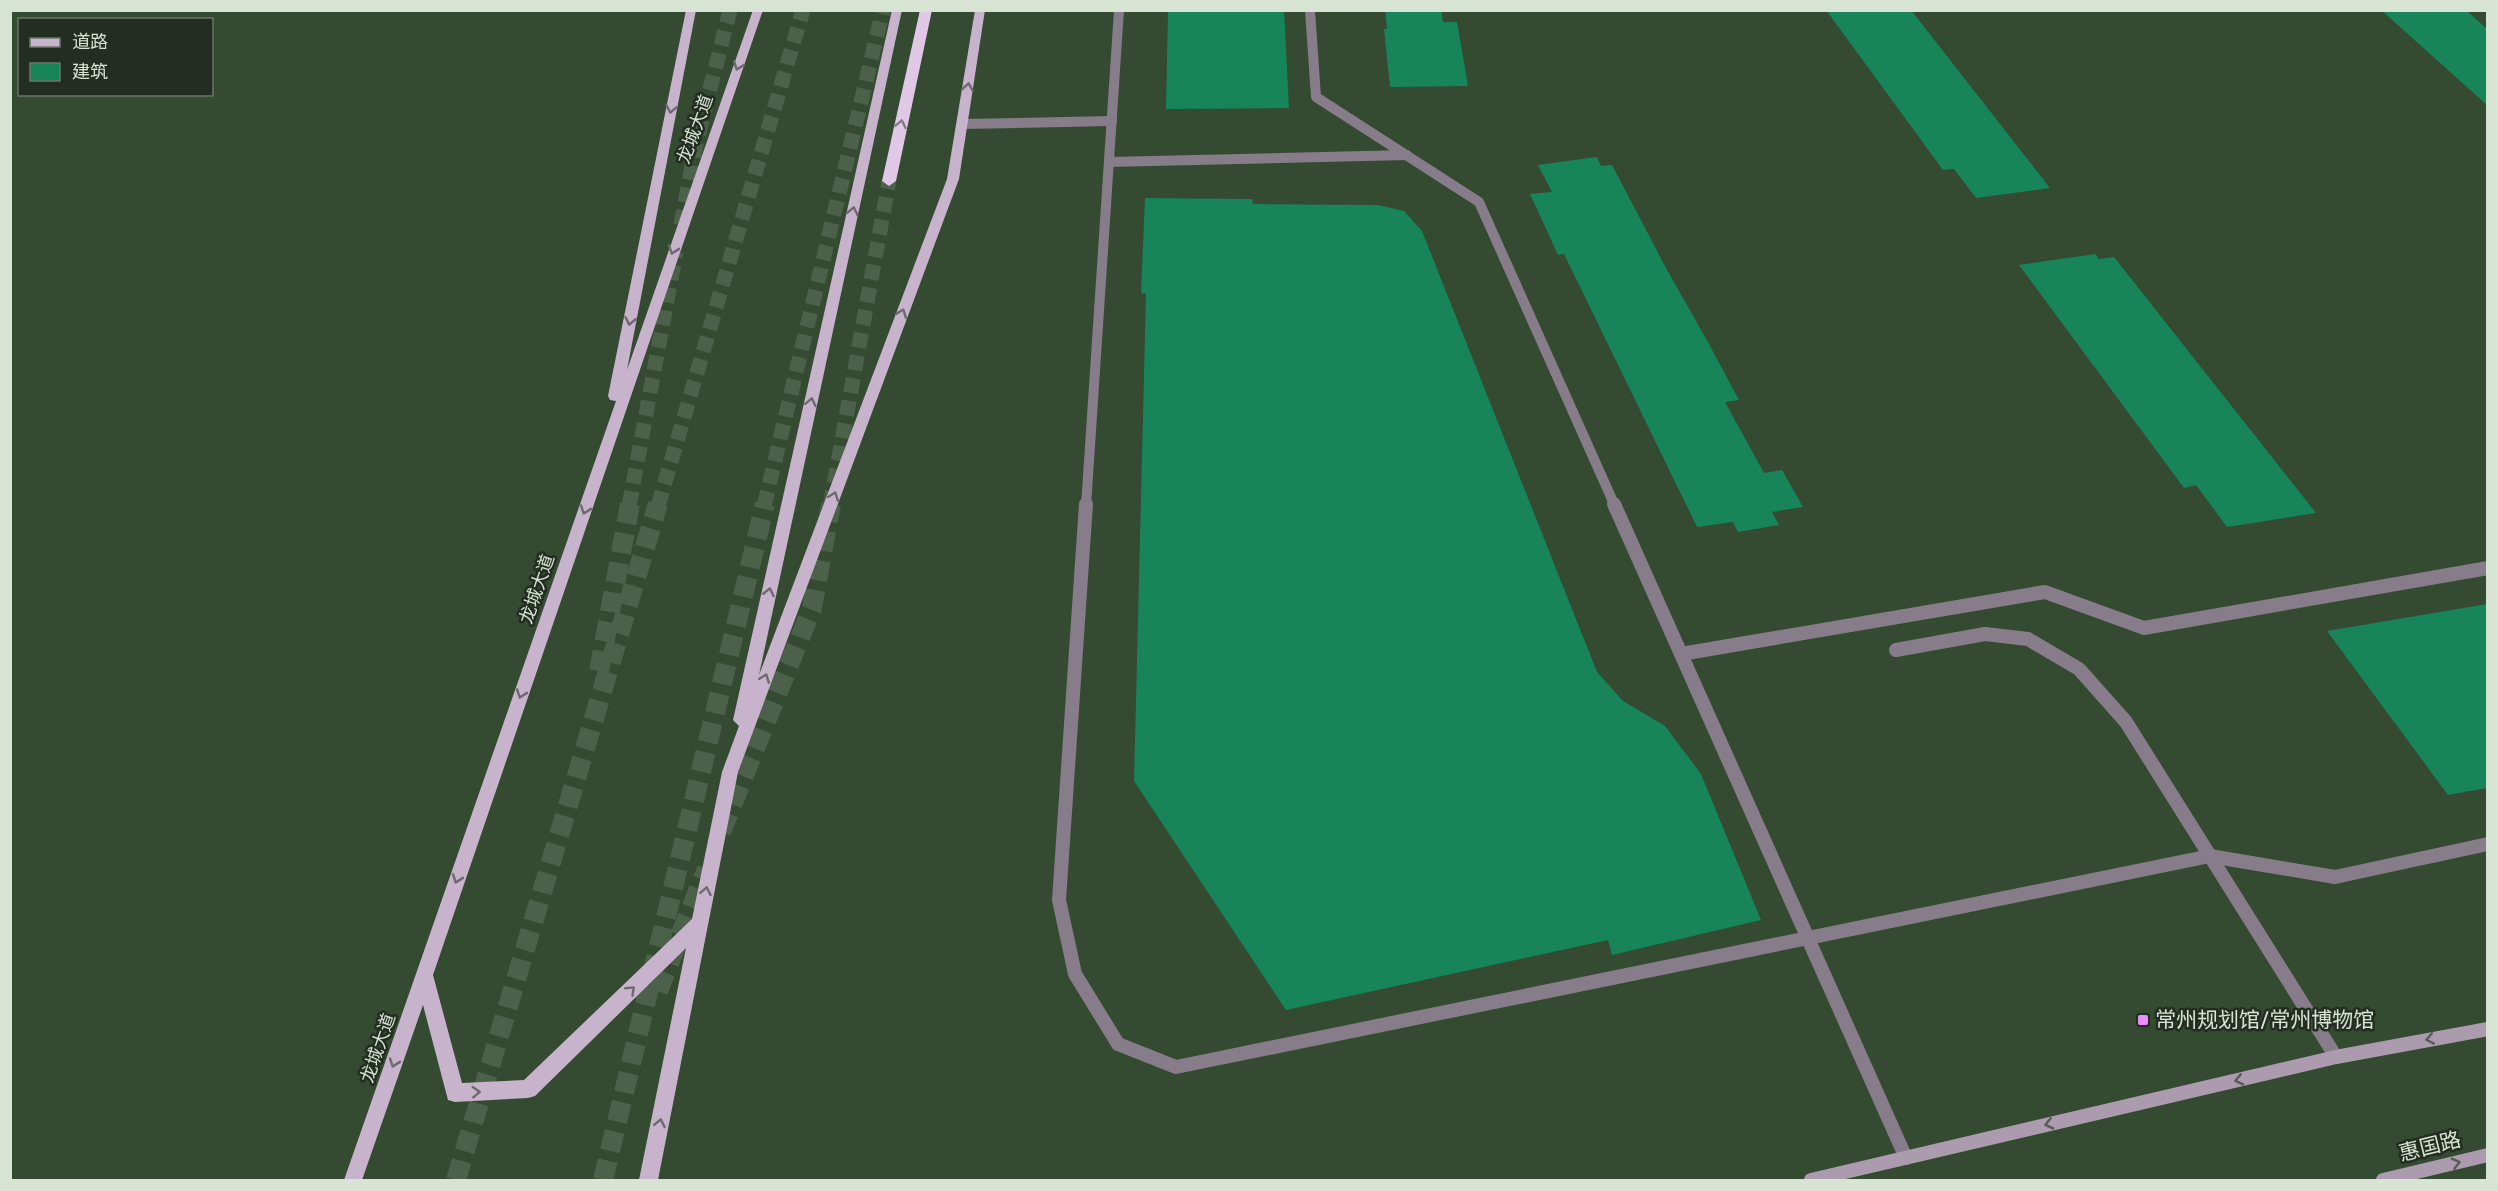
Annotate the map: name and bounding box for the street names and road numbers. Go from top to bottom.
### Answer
street label: 龙城大道 [672,91,718,167]
street label: 龙城大道 [515,551,559,627]
street label: 龙城大道 [356,1010,400,1086]
street label: 惠国路 [2396,1127,2464,1167]

